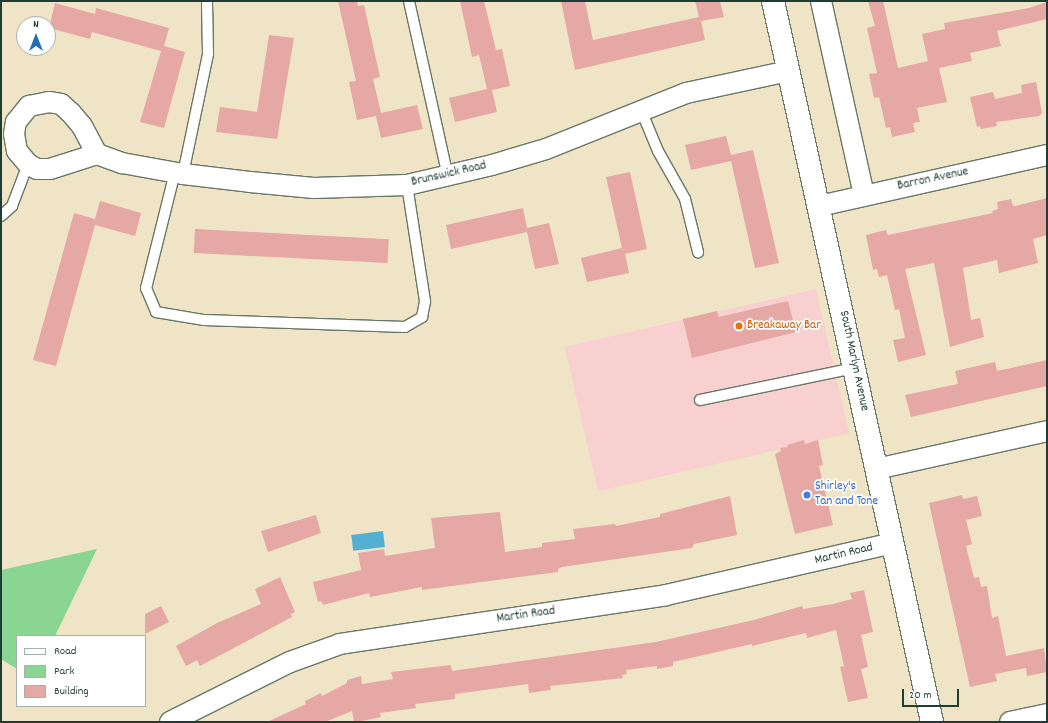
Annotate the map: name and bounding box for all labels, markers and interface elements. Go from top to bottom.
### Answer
north arrow [16,16,56,56]
text: N [33,17,39,33]
street label: Brunswick Road [410,159,488,191]
street label: Barron Avenue [896,165,970,195]
street label: South Marlyn Avenue [835,309,871,413]
place label: Breakaway Bar [747,318,821,334]
marker: Breakaway Bar [734,321,744,331]
place label: Shirley's Tan and Tone [815,480,878,511]
marker: Shirley's Tan and Tone [802,490,812,500]
street label: Martin Road [813,541,875,569]
street label: Martin Road [496,604,556,628]
legend [16,635,146,707]
text: Road [54,643,76,660]
text: Park [54,663,74,680]
scale bar [904,681,961,707]
text: Building [54,683,89,700]
text: 20 m [909,687,932,704]

